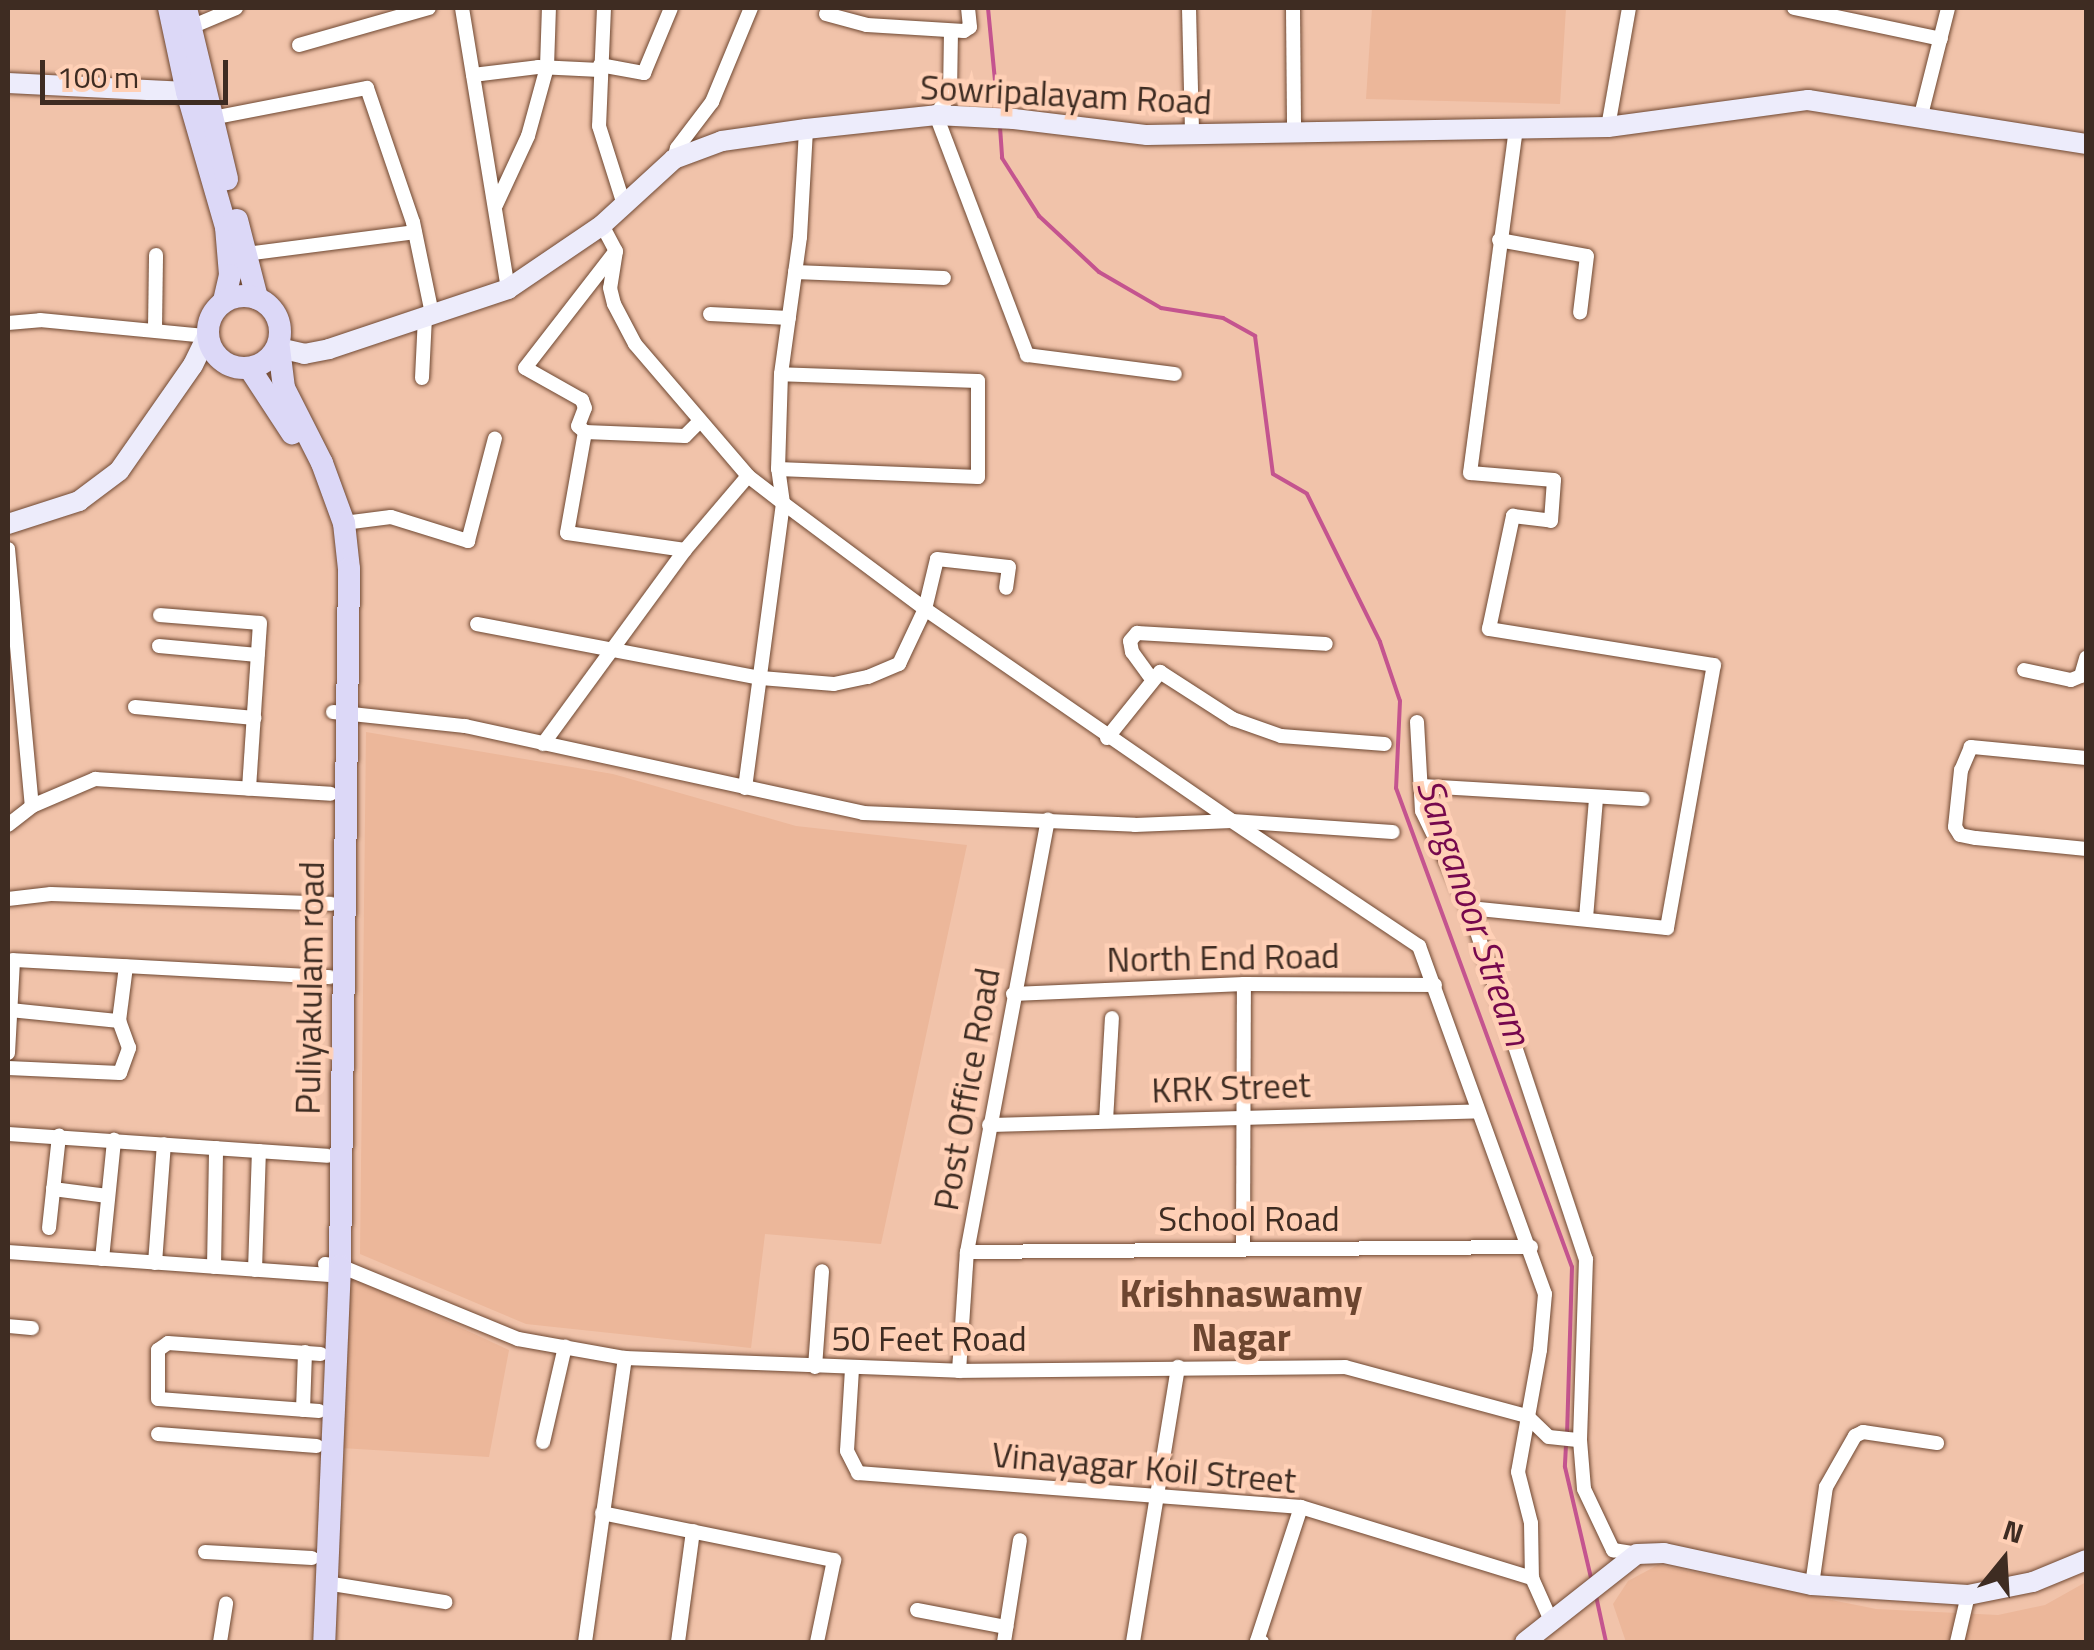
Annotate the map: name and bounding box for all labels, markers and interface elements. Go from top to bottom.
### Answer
scale bar [45,40,232,102]
text: 100 m [57,54,139,100]
street label: Sowripalayam Road [919,65,1213,123]
water label: Sanganoor Stream [1407,773,1541,1051]
street label: Puliyakulam road [286,861,332,1115]
street label: North End Road [1106,934,1340,980]
street label: Post Office Road [924,964,1008,1214]
street label: KRK Street [1151,1063,1311,1111]
street label: School Road [1158,1197,1340,1239]
district label: Krishnaswamy Nagar [1120,1271,1362,1360]
street label: 50 Feet Road [831,1317,1027,1359]
street label: Vinayagar Koil Street [990,1433,1298,1501]
text: N [1998,1508,2029,1554]
north arrow [1954,1510,2054,1610]

